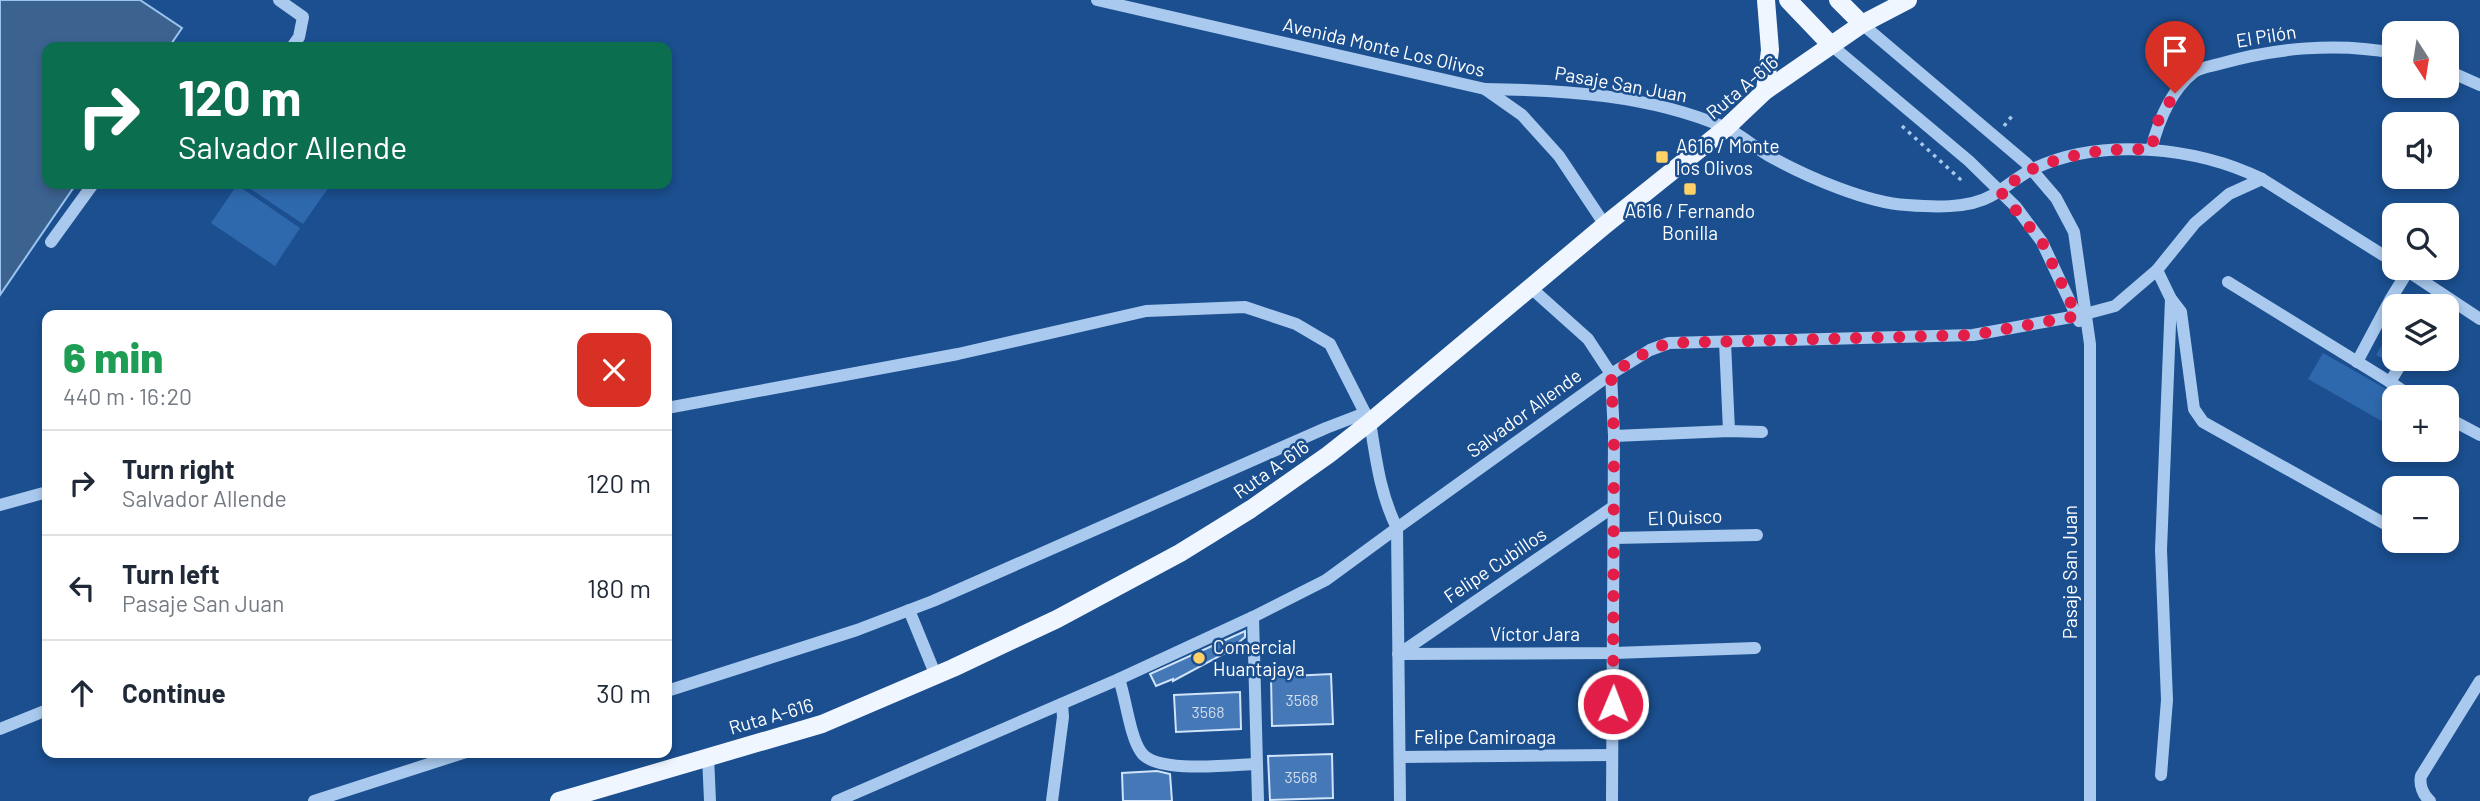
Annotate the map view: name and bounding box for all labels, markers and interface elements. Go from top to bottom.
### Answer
street label: Avenida Monte Los Olivos [1281,12,1487,81]
street label: El Pilón [2234,19,2298,52]
pin [2145,21,2205,93]
north arrow [2382,21,2459,98]
map controls [2382,21,2459,553]
icon: arrive [2156,32,2194,70]
street label: Ruta A-616 [1701,50,1782,123]
street label: Pasaje San Juan [1553,61,1689,106]
text: 120 m [178,67,301,126]
icon: right [63,70,154,161]
button: sound [2382,112,2459,189]
text: Salvador Allende [178,127,407,165]
place label: A616 / Monte los Olivos [1676,134,1780,179]
marker: A616 / Monte los Olivos [1654,149,1670,165]
marker: A616 / Fernando Bonilla [1682,181,1698,197]
place label: A616 / Fernando Bonilla [1625,199,1755,244]
button: search [2382,203,2459,280]
button: layers [2382,294,2459,371]
text: 6 min [63,331,163,381]
button: close [577,333,651,407]
street label: Salvador Allende [1462,363,1586,462]
text: 440 m · 16:20 [63,382,192,410]
button: + [2382,385,2459,462]
street label: Ruta A-616 [1229,434,1313,503]
text: Turn right [122,453,235,484]
icon: right [63,464,101,502]
text: 120 m [587,467,651,498]
button: − [2382,476,2459,553]
text: Salvador Allende [122,484,287,512]
street label: El Quisco [1647,504,1723,529]
street label: Pasaje San Juan [2058,505,2081,639]
street label: Felipe Cubillos [1439,522,1550,607]
text: Turn left [122,558,220,589]
icon: left [63,569,101,607]
text: 180 m [587,572,651,603]
text: Pasaje San Juan [122,589,285,617]
street label: Víctor Jara [1490,622,1580,645]
place label: Comercial Huantajaya [1213,635,1305,680]
marker: Comercial Huantajaya [1191,650,1207,666]
position arrow [1576,667,1650,741]
icon: ahead [63,674,101,712]
text: Continue [122,677,226,708]
text: 30 m [596,677,651,708]
house number: 3568 [1285,690,1319,709]
street label: Ruta A-616 [726,692,816,739]
house number: 3568 [1191,702,1225,721]
street label: Felipe Camiroaga [1414,725,1556,748]
house number: 3568 [1284,767,1318,786]

